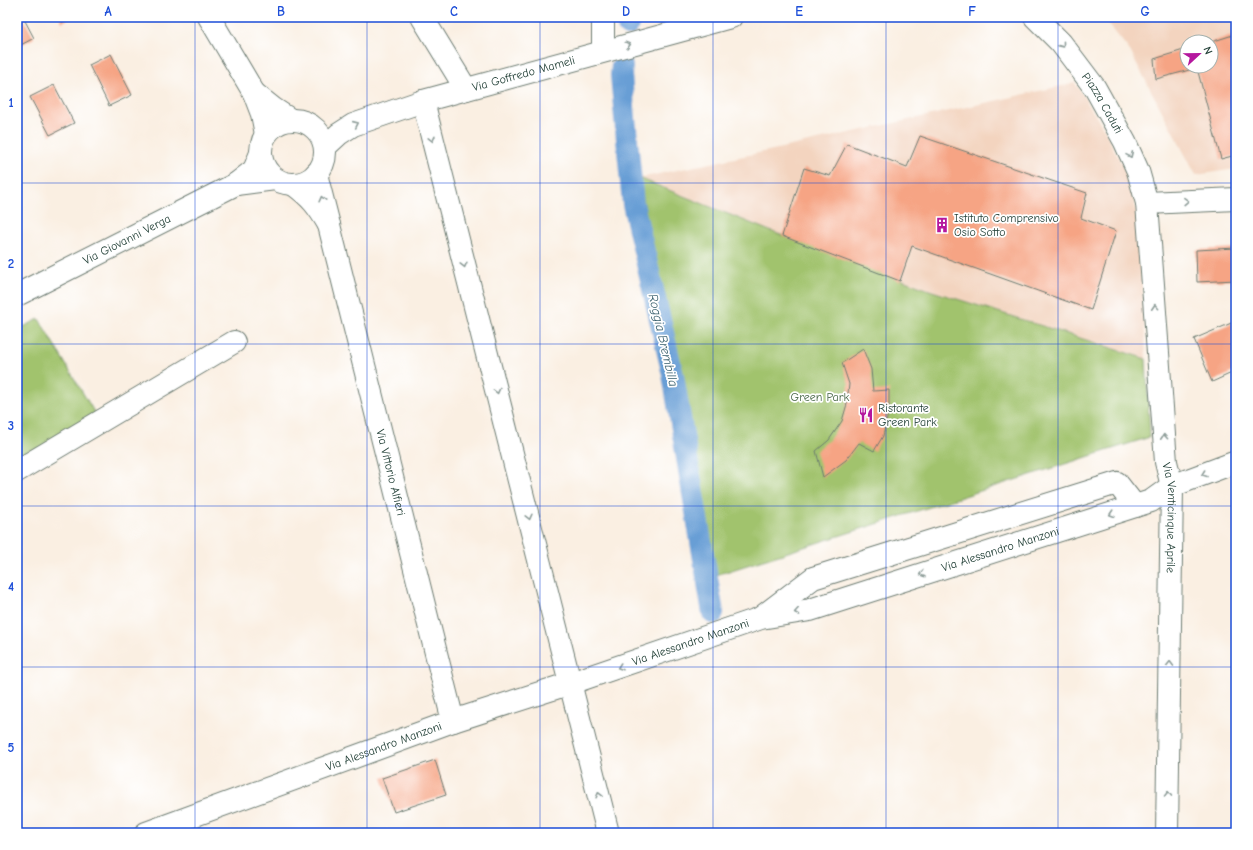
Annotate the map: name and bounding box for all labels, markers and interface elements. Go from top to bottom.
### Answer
text: A [104,4,112,19]
text: B [277,4,285,19]
text: C [450,4,458,19]
text: D [622,4,630,19]
text: E [795,4,803,19]
text: F [968,4,976,19]
text: G [1140,4,1150,19]
north arrow [1179,34,1219,74]
one-way arrow [1058,40,1065,48]
one-way arrow [625,41,631,49]
text: N [1200,45,1215,56]
street label: Via Goffredo Mameli [471,53,577,94]
street label: Piazza Caduti [1079,70,1126,136]
text: 1 [8,95,14,110]
one-way arrow [352,121,359,129]
one-way arrow [428,136,436,142]
one-way arrow [1126,152,1134,159]
one-way arrow [319,196,327,202]
one-way arrow [1183,197,1189,206]
street label: Via Giovanni Verga [80,211,173,267]
place label: Istituto Comprensivo Osio Sotto [954,211,1059,239]
building icon: Istituto Comprensivo Osio Sotto [933,216,951,234]
text: 2 [8,256,14,271]
one-way arrow [460,262,468,268]
water label: Roggia Brembilla [646,292,682,388]
one-way arrow [1150,304,1159,310]
one-way arrow [492,388,500,394]
park label: Green Park [791,390,850,404]
place label: Ristorante Green Park [878,401,937,429]
restaurant icon: Ristorante Green Park [857,406,875,424]
text: 3 [8,418,14,433]
street label: Via Vittorio Alfieri [373,428,408,517]
one-way arrow [1160,434,1169,440]
street label: Via Venticinque Aprile [1159,461,1179,573]
one-way arrow [1201,469,1208,478]
one-way arrow [1109,509,1116,517]
one-way arrow [524,514,532,520]
street label: Via Alessandro Manzoni [940,524,1061,575]
one-way arrow [918,569,925,578]
text: 4 [8,579,14,594]
one-way arrow [794,607,800,616]
street label: Via Alessandro Manzoni [630,616,751,669]
one-way arrow [1166,661,1174,667]
one-way arrow [617,662,624,670]
street label: Via Alessandro Manzoni [324,719,444,774]
text: 5 [8,740,15,755]
one-way arrow [1164,791,1172,797]
one-way arrow [595,792,604,799]

